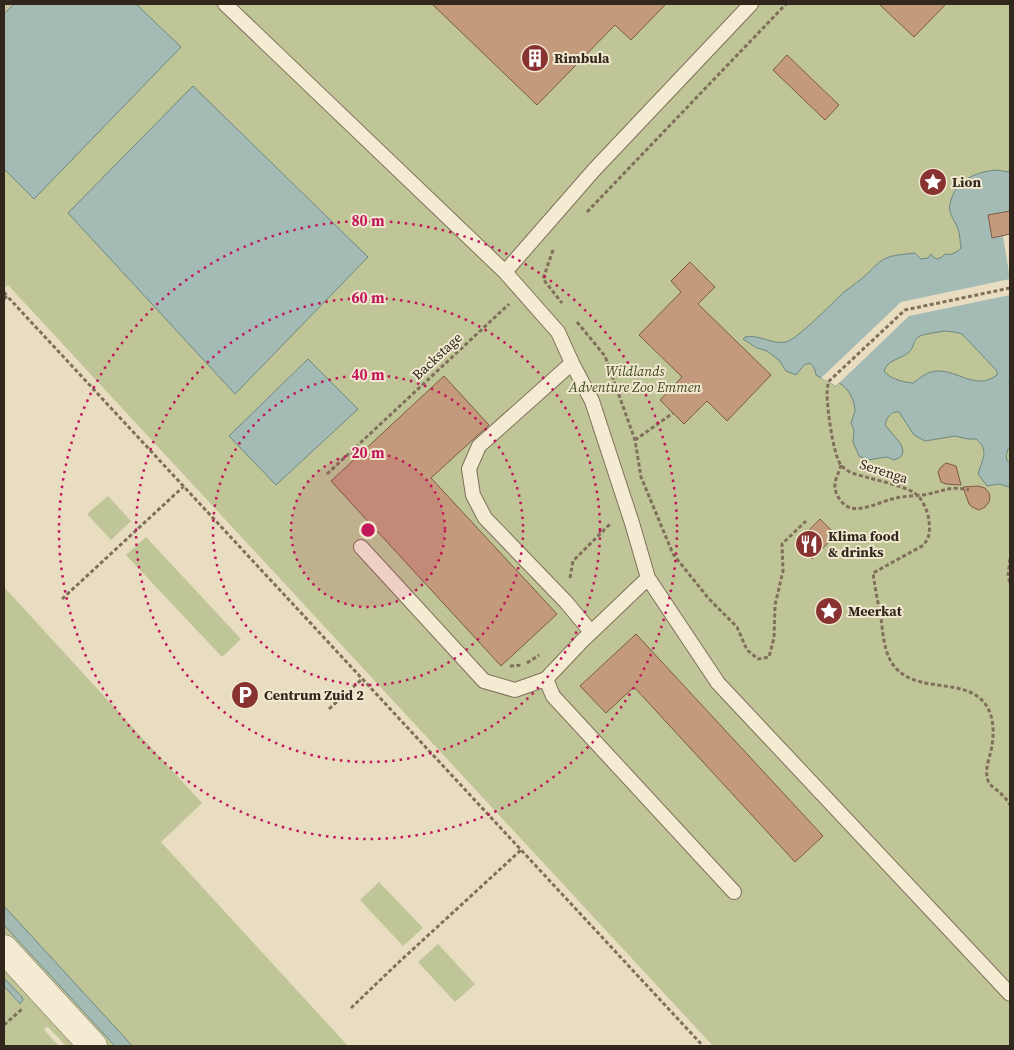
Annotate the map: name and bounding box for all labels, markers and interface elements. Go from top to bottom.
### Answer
building icon: Rimbula [520,43,550,73]
place label: Rimbula [554,48,610,68]
place icon: Lion [918,167,948,197]
place label: Lion [952,172,981,192]
text: 80 m [351,210,385,231]
text: 60 m [351,287,385,308]
street label: Backstage [408,328,466,384]
park label: Wildlands Adventure Zoo Emmen [568,361,701,397]
text: 40 m [351,364,385,385]
text: 20 m [351,442,385,463]
street label: Serenga [857,454,912,488]
centre of rings [359,521,377,539]
place label: Klima food & drinks [828,526,900,562]
restaurant icon: Klima food & drinks [794,529,824,559]
place icon: Meerkat [814,596,844,626]
place label: Meerkat [848,601,903,621]
parking icon: Centrum Zuid 2 [230,680,260,710]
place label: Centrum Zuid 2 [264,685,364,705]

